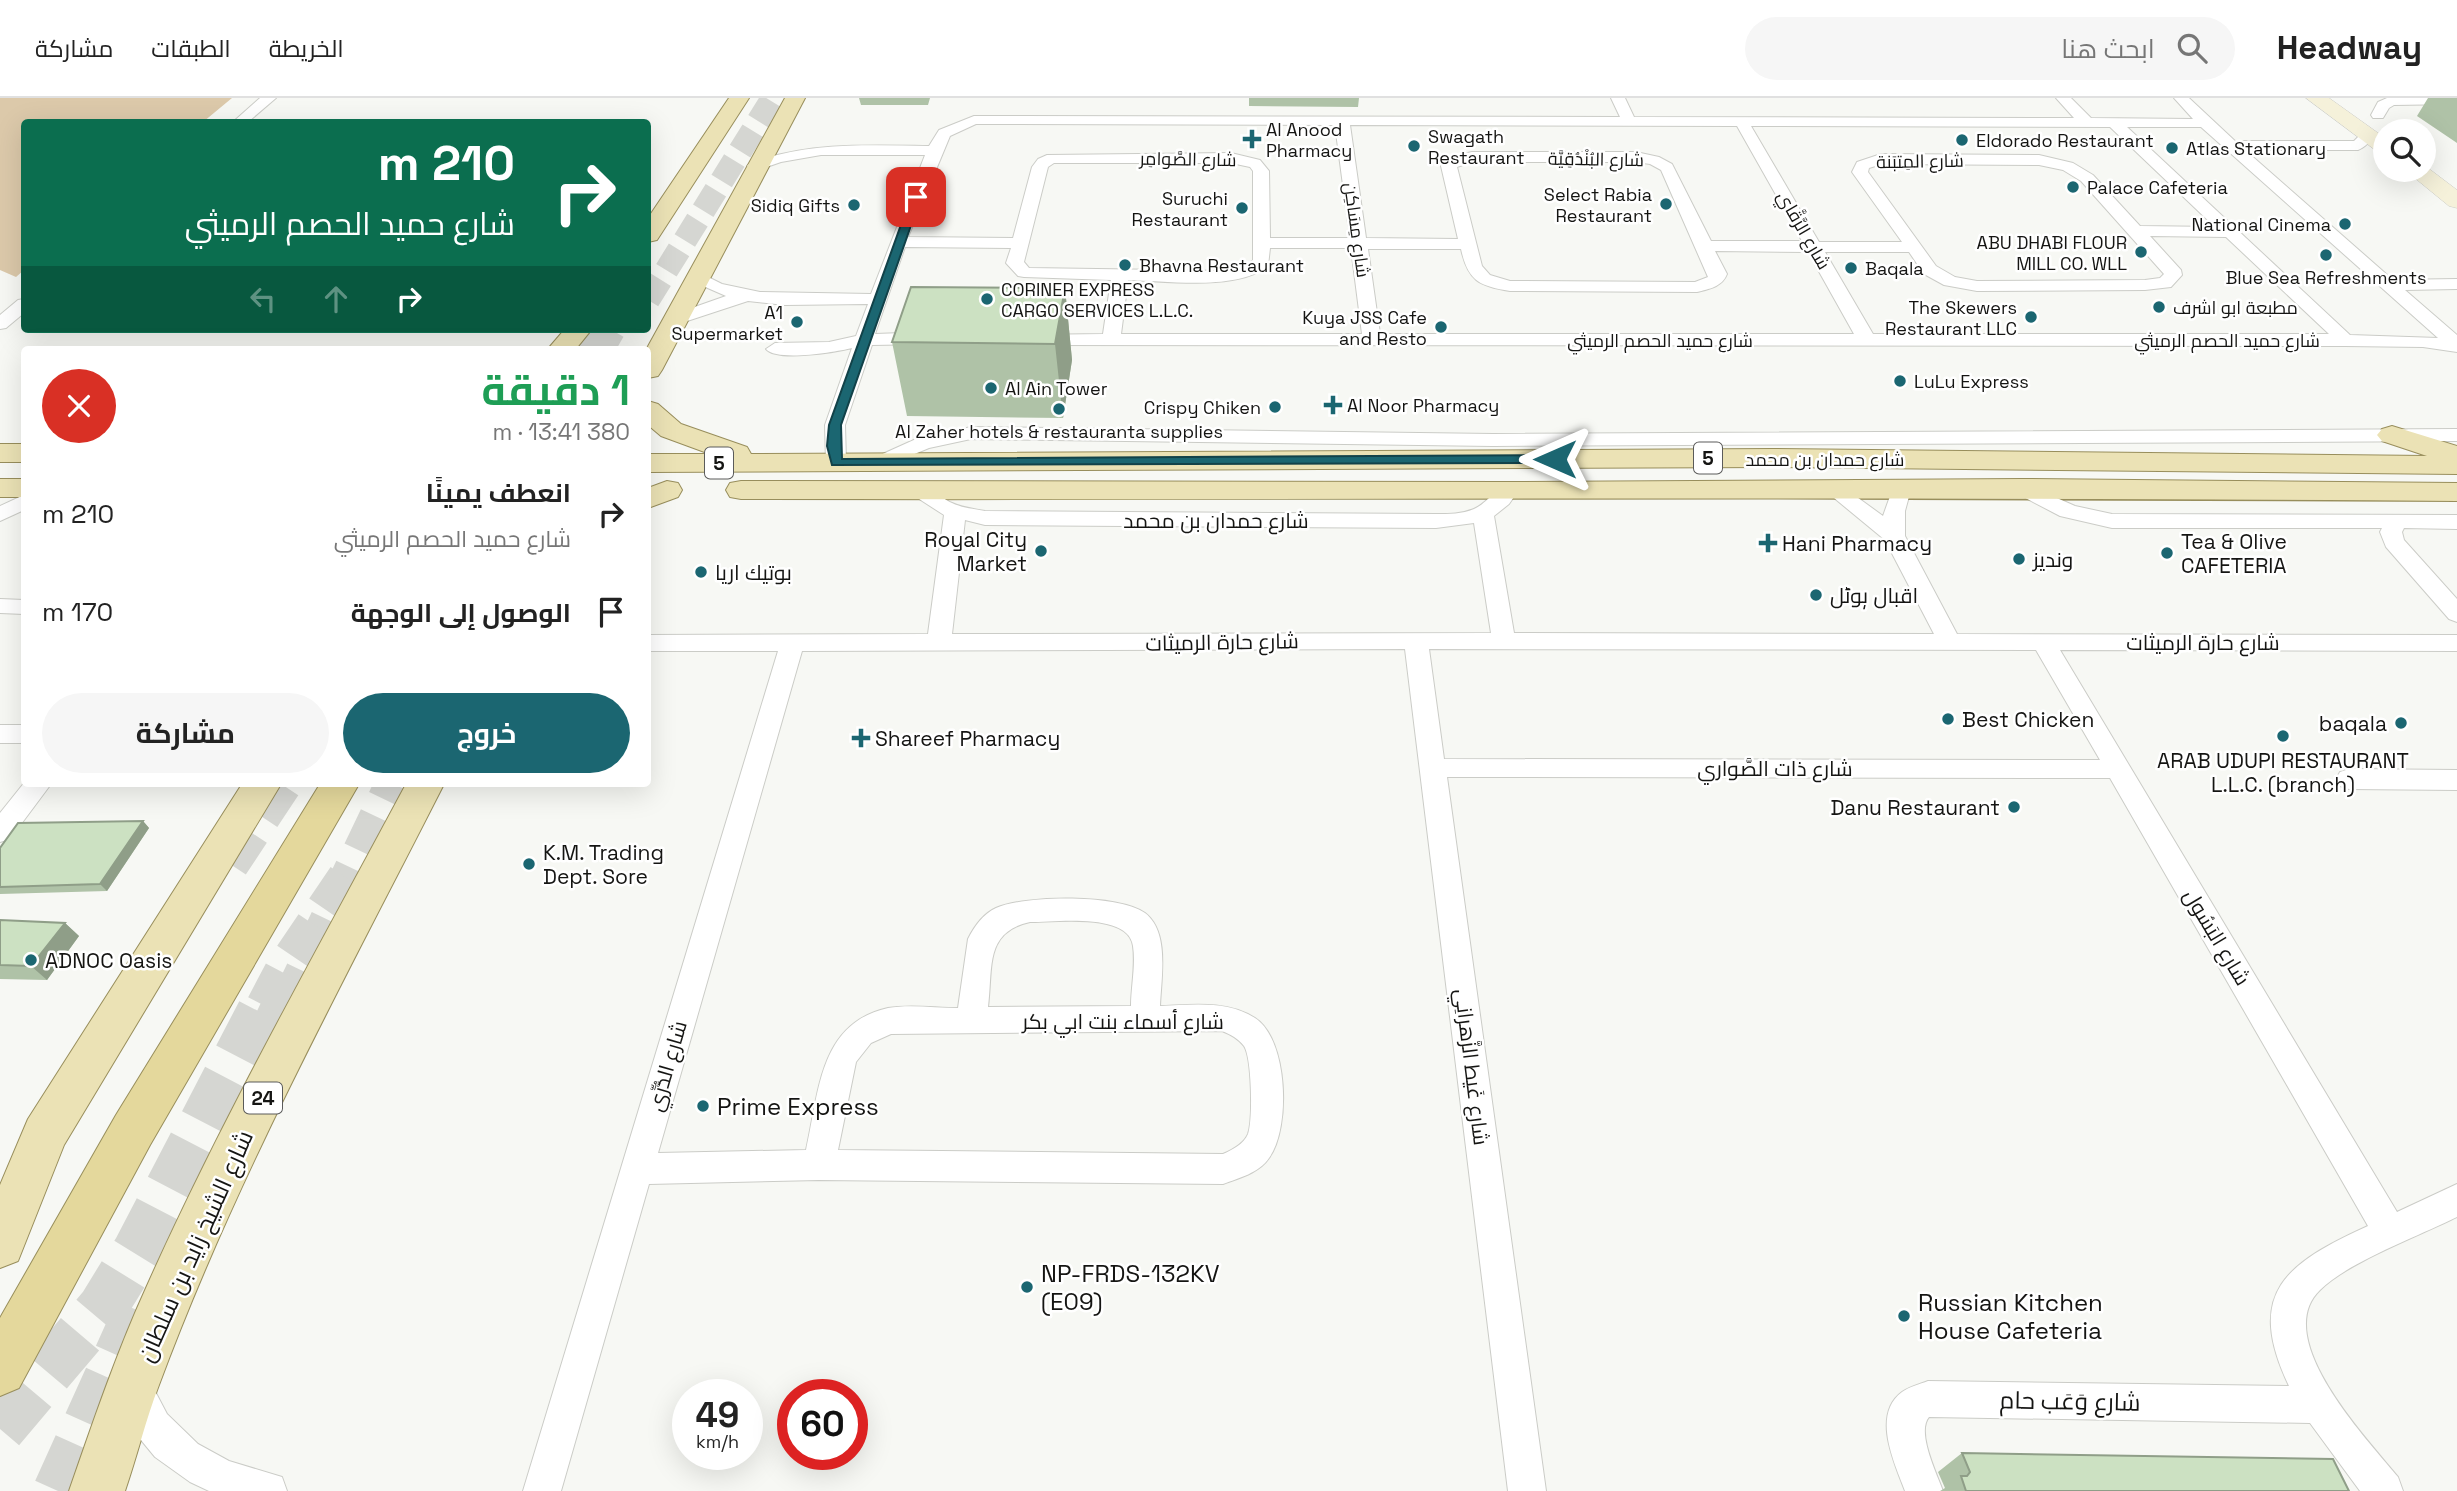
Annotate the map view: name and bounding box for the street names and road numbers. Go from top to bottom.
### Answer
street label: شارع الصَّوامِر [1138,147,1237,172]
street label: شارع البُنْدُقِيَّة [1548,147,1644,172]
street label: شارع المِتبَنة [1876,149,1964,174]
street label: شارع مِسَاكِن [1338,181,1375,279]
street label: شارع الرَّقَّاي [1770,186,1836,275]
street label: شارع حميد الحصم الرميثي [1567,329,1753,355]
street label: شارع حميد الحصم الرميثي [2134,329,2320,355]
road number: 5 [1694,442,1722,474]
road number: 5 [705,448,733,478]
street label: شارع حمدان بن محمد [1746,448,1904,472]
street label: شارع حمدان بن محمد [1123,507,1309,535]
street label: شارع حارة الرميثات [1145,627,1299,658]
street label: شارع حارة الرميثات [2126,629,2280,657]
street label: شارع ذات الصَّواري [1697,755,1853,785]
street label: شارع البَسُول [2177,884,2256,991]
street label: شارع غَيط الزَّهرانِي [1446,987,1495,1147]
street label: شارع أسماء بنت ابي بكر [1021,1008,1224,1038]
street label: شارع الدُّرِّي [641,1018,696,1115]
road number: 24 [244,1082,282,1114]
street label: شارع الشيخ زايد بن سلطان [130,1125,261,1367]
street label: شارع وَعَب حام [1999,1384,2141,1419]

